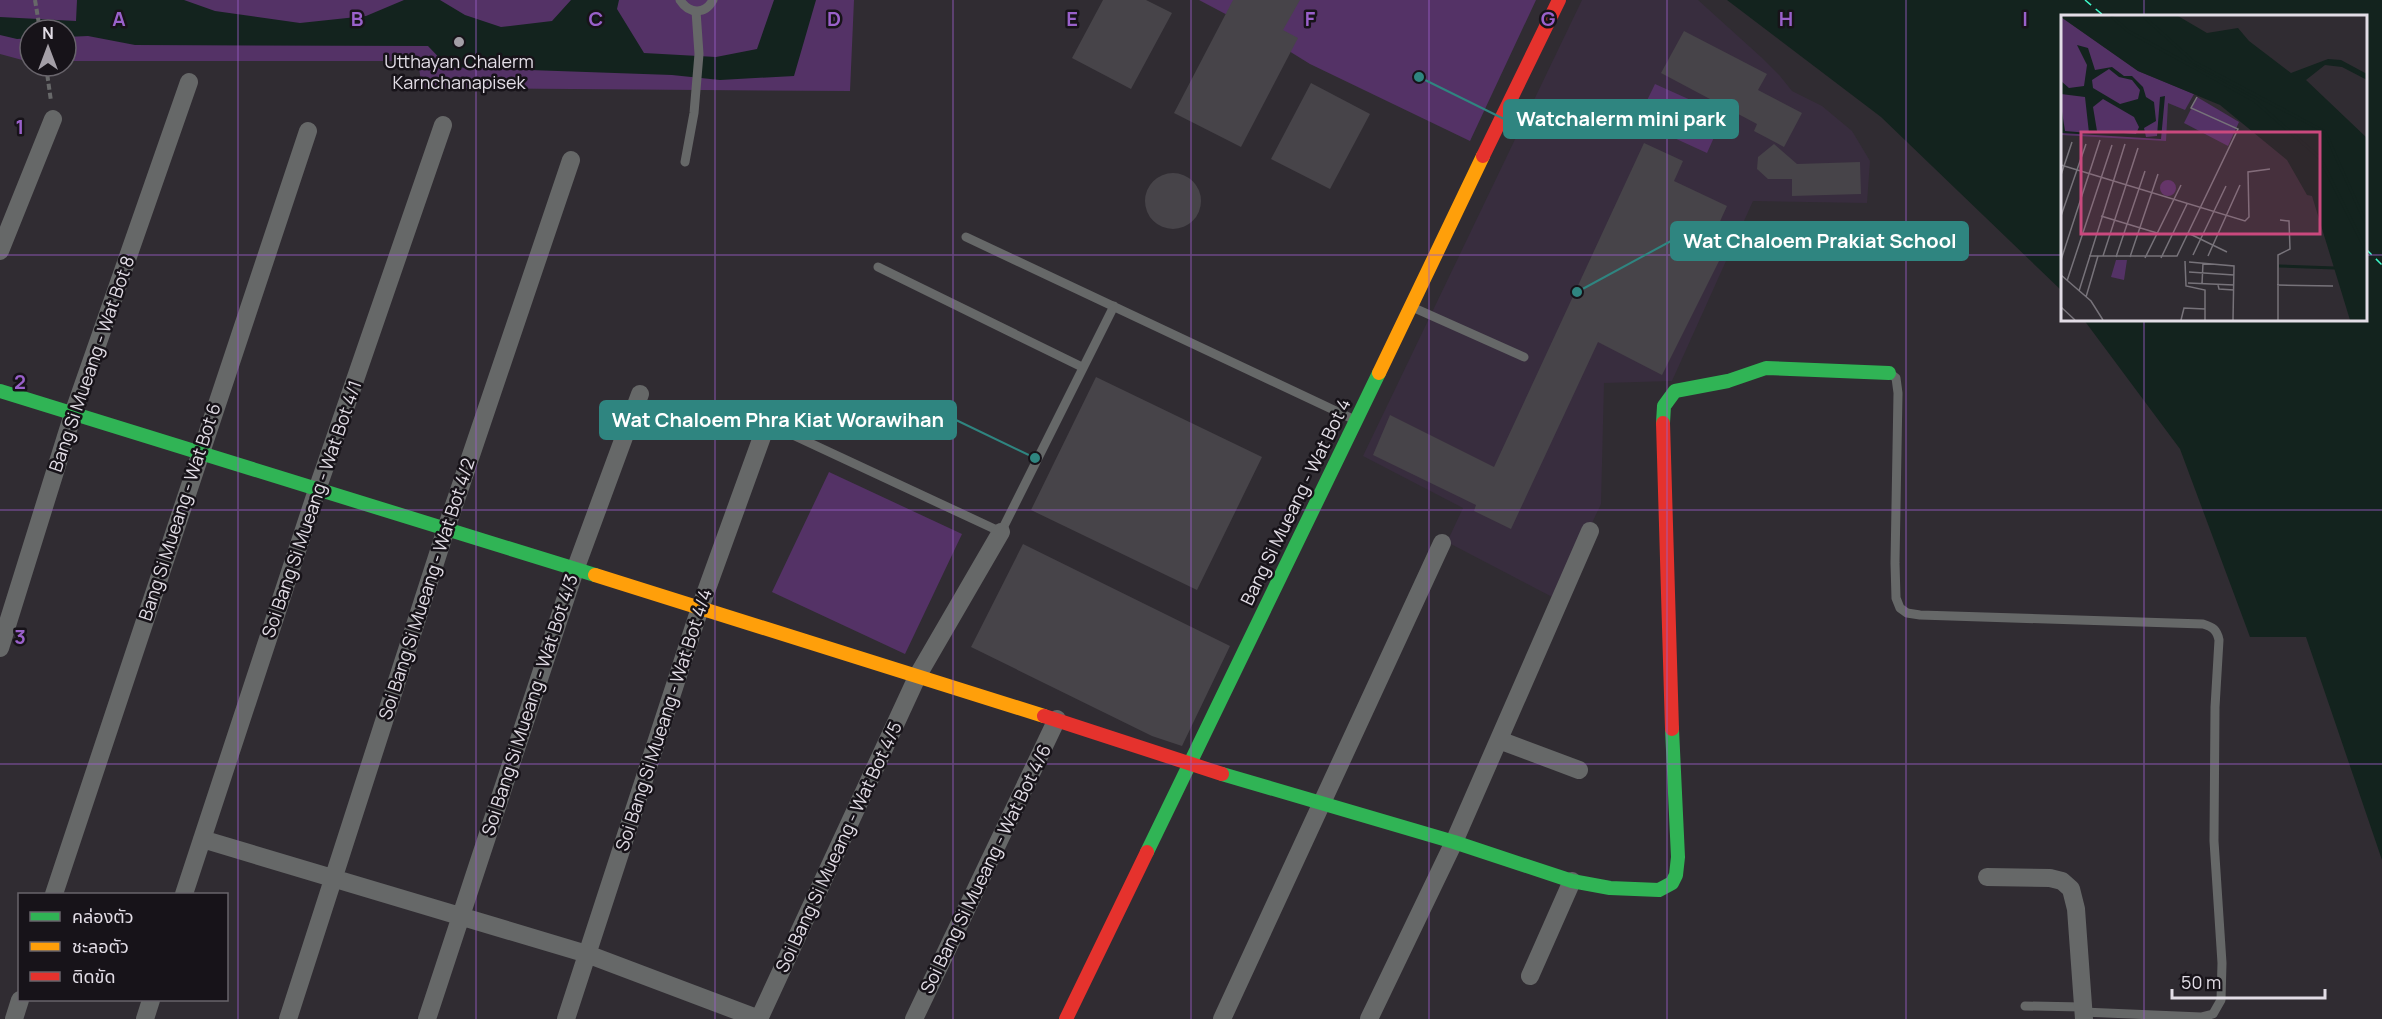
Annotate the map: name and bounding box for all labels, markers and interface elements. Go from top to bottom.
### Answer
text: A [112,5,126,32]
text: B [351,5,364,32]
text: C [589,5,603,32]
text: D [827,5,841,32]
text: E [1066,5,1078,32]
text: F [1305,5,1316,32]
text: G [1541,5,1556,32]
text: H [1779,5,1793,32]
text: I [2022,5,2028,32]
inset map [2061,15,2367,321]
north arrow [18,18,78,78]
text: N [42,22,54,44]
marker: Utthayan Chalerm Karnchanapisek [452,35,466,49]
place label: Utthayan Chalerm Karnchanapisek [384,49,534,94]
callout: Watchalerm mini park [1504,100,1738,138]
text: Watchalerm mini park [1516,105,1727,132]
text: 1 [16,113,24,140]
callout: Wat Chaloem Prakiat School [1671,222,1968,260]
text: Wat Chaloem Prakiat School [1683,227,1957,254]
street label: Bang Si Mueang - Wat Bot 8 [43,252,139,475]
text: 2 [14,368,26,395]
street label: Soi Bang Si Mueang - Wat Bot 4/1 [256,377,366,641]
street label: Bang Si Mueang - Wat Bot 4 [1235,394,1356,609]
street label: Bang Si Mueang - Wat Bot 6 [132,400,226,624]
callout: Wat Chaloem Phra Kiat Worawihan [600,401,956,439]
text: Wat Chaloem Phra Kiat Worawihan [612,406,944,433]
street label: Soi Bang Si Mueang - Wat Bot 4/2 [372,455,480,723]
street label: Soi Bang Si Mueang - Wat Bot 4/3 [475,571,583,838]
street label: Soi Bang Si Mueang - Wat Bot 4/4 [609,586,717,854]
text: 3 [14,623,26,650]
street label: Soi Bang Si Mueang - Wat Bot 4/5 [769,717,907,976]
street label: Soi Bang Si Mueang - Wat Bot 4/6 [914,740,1056,997]
legend [18,893,228,1001]
text: คล่องตัว [72,904,134,928]
text: ชะลอตัว [72,934,129,958]
scale bar [2172,962,2325,1000]
text: ติดขัด [72,964,115,988]
text: 50 m [2181,970,2221,994]

